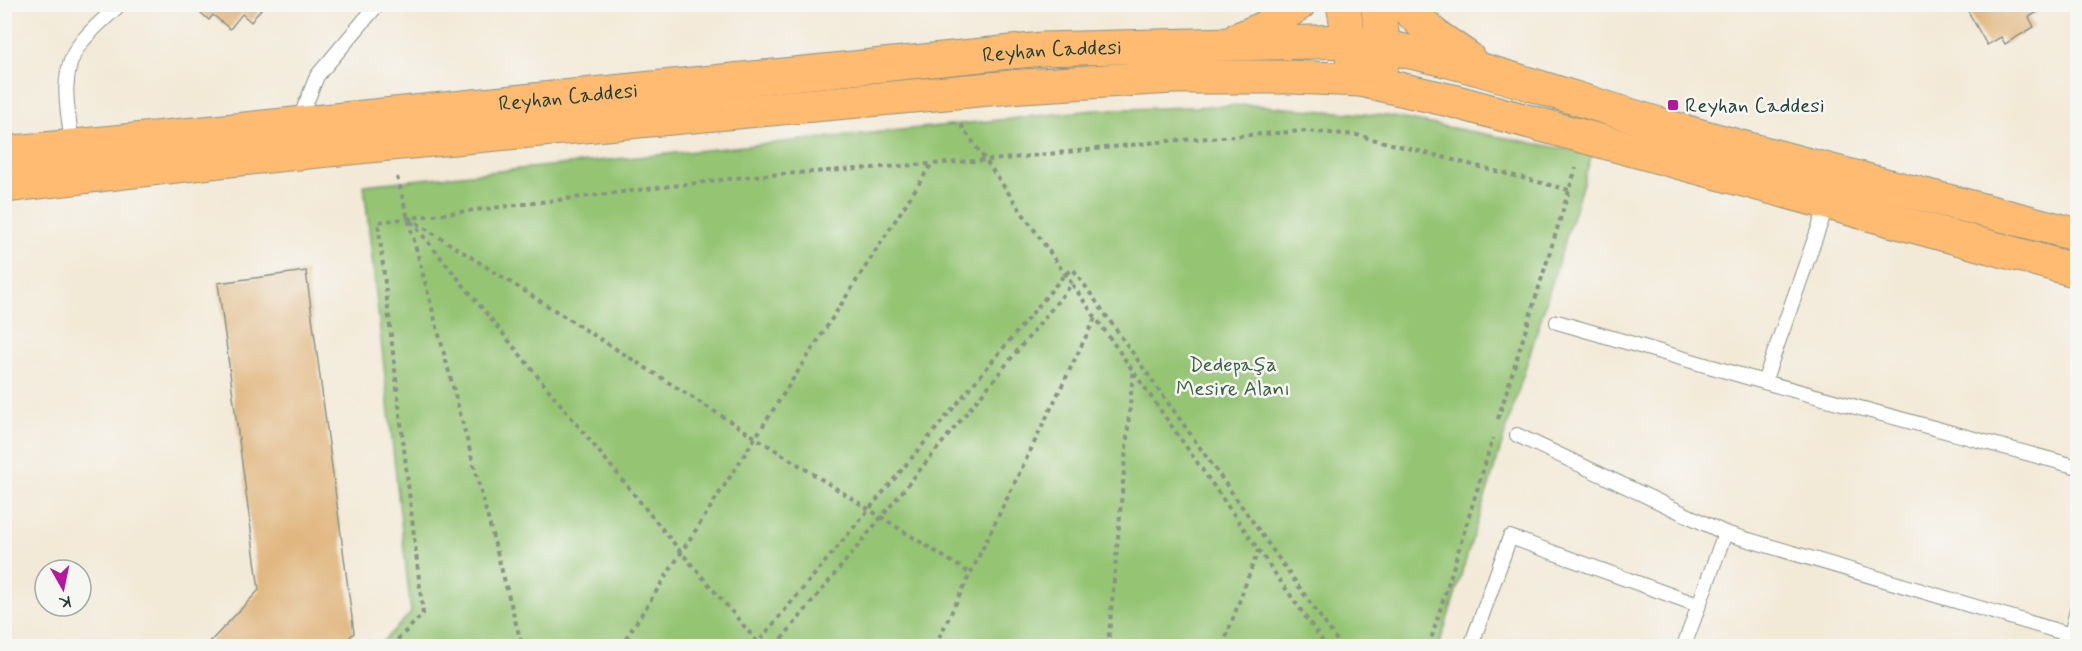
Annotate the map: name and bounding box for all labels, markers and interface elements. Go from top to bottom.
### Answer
street label: Reyhan Caddesi [981,34,1122,70]
street label: Reyhan Caddesi [497,77,639,118]
place label: Reyhan Caddesi [1685,92,1825,120]
marker: Reyhan Caddesi [1666,98,1680,112]
park label: Dedepaşa Mesire Alanı [1176,351,1290,403]
north arrow [33,558,93,618]
text: K [57,590,72,613]

